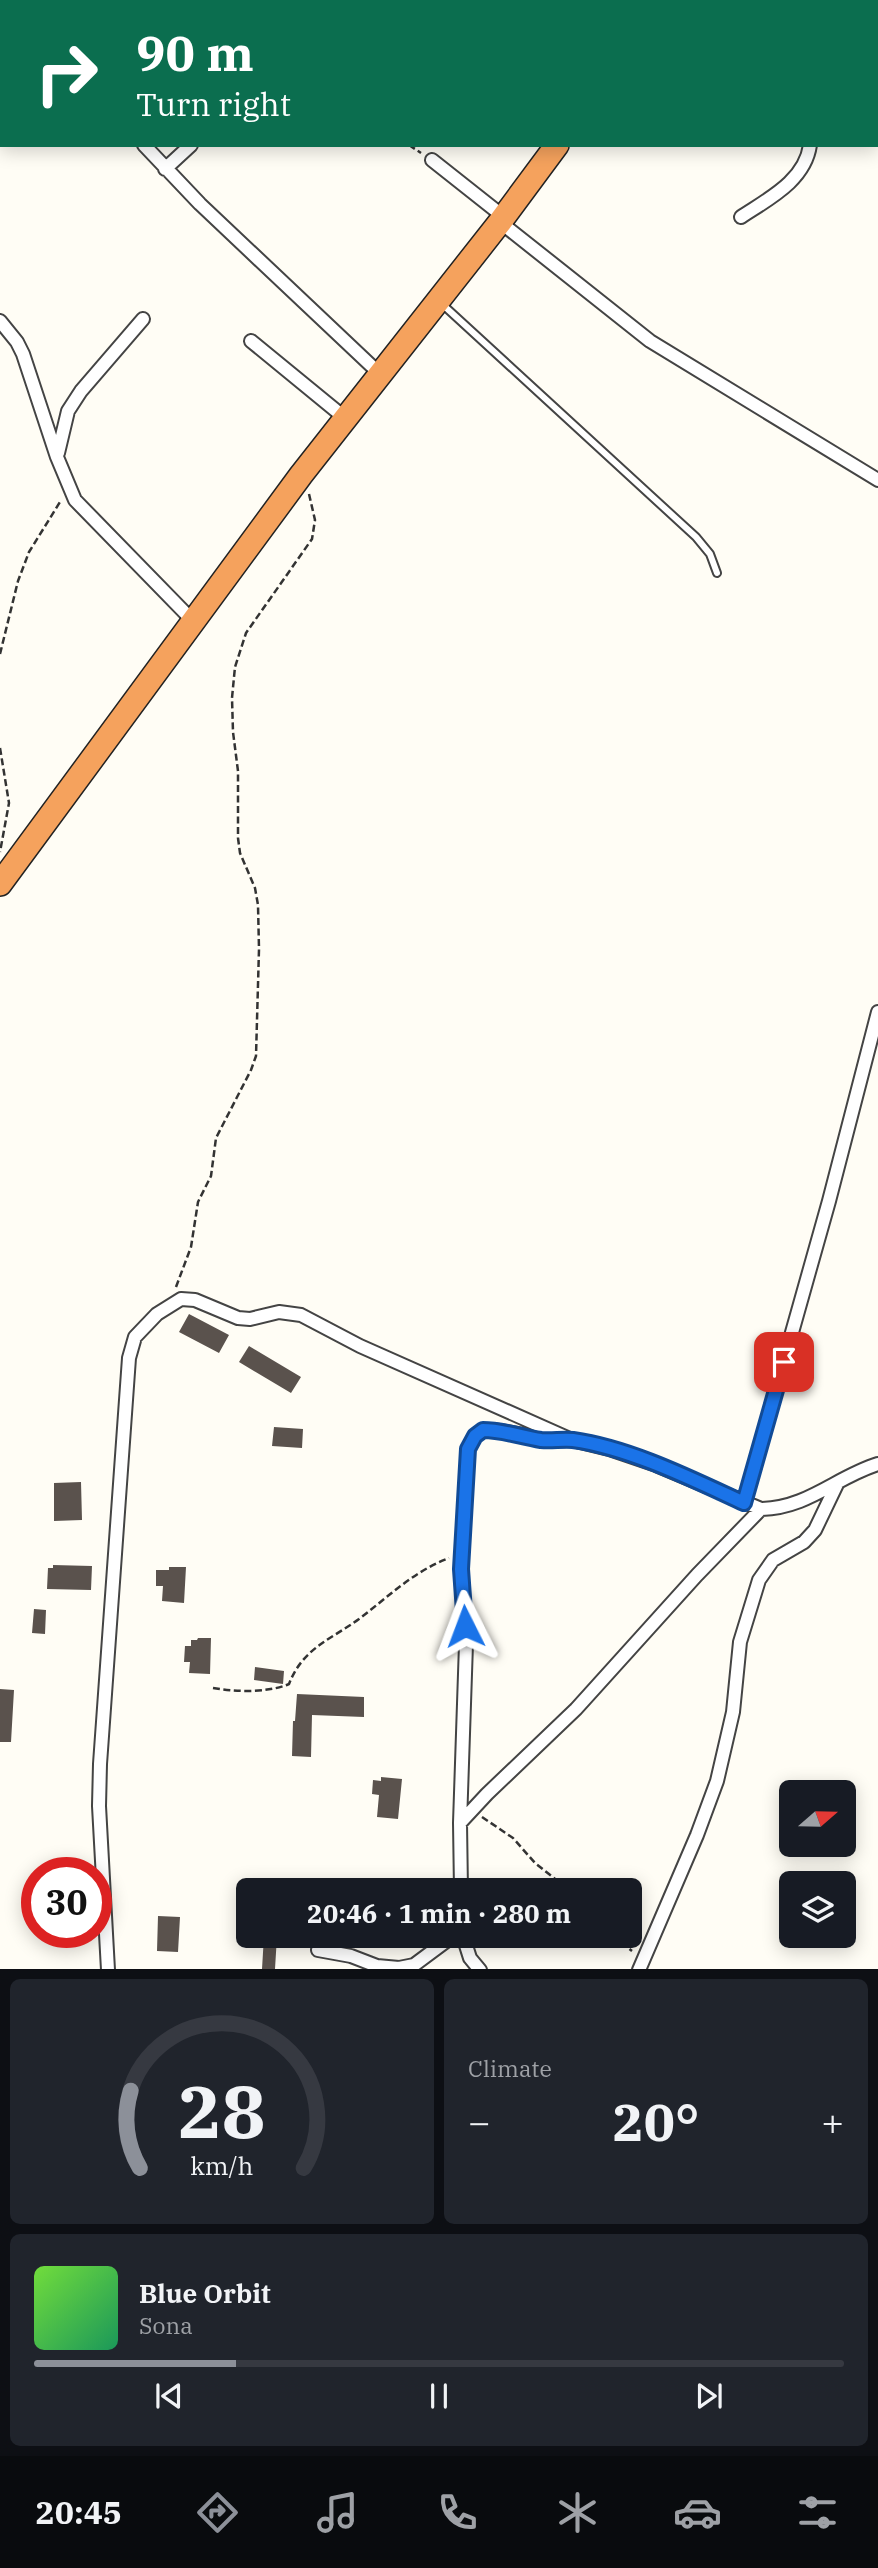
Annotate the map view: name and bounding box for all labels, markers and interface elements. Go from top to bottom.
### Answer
text: 90 m [136,21,254,84]
icon: right [21,28,112,119]
text: Turn right [136,83,291,125]
pin [754,1332,814,1392]
icon: arrive [765,1343,803,1381]
position arrow [428,1589,502,1663]
north arrow [779,1780,856,1857]
map controls [779,1780,856,1948]
speed limit sign: 30 [21,1857,112,1948]
button: layers [779,1871,856,1948]
text: 20:46 · 1 min · 280 m [307,1896,571,1930]
text: Climate [468,2053,552,2083]
text: 28 [178,2063,266,2158]
text: 20° [613,2088,699,2155]
text: − [468,2097,491,2146]
text: + [821,2097,844,2146]
text: km/h [190,2148,254,2181]
text: Blue Orbit [139,2276,271,2310]
text: Sona [139,2310,193,2340]
icon: previous [150,2377,188,2415]
icon: pause [420,2377,458,2415]
icon: next [690,2377,728,2415]
icon: directions [193,2488,242,2537]
icon: music [313,2488,362,2537]
icon: phone [433,2488,482,2537]
icon: climate [553,2488,602,2537]
icon: car [673,2488,722,2537]
icon: filters [793,2488,842,2537]
text: 20:45 [36,2491,122,2533]

